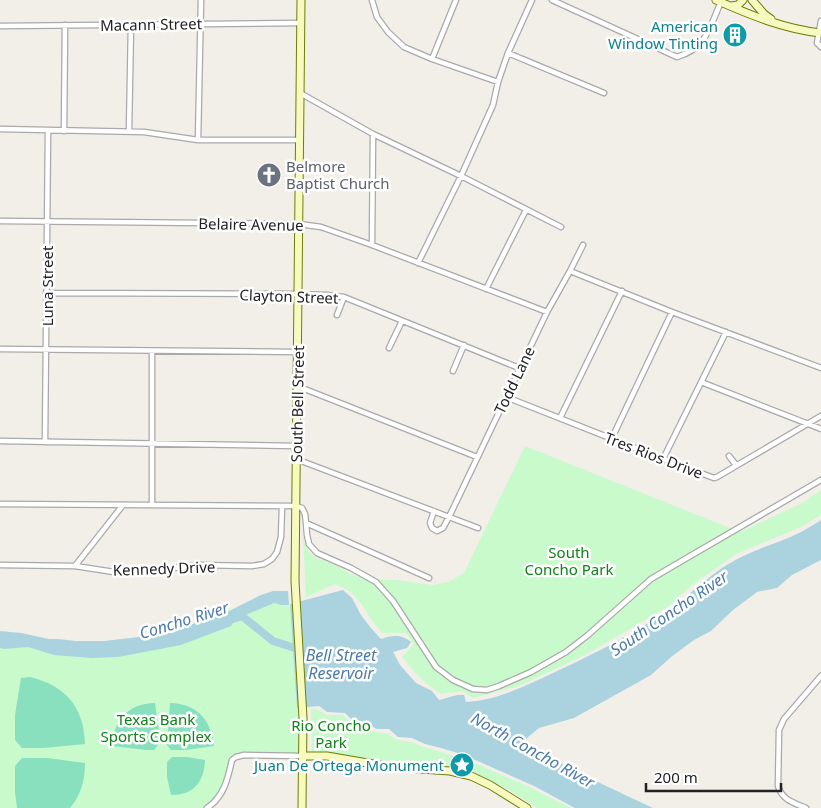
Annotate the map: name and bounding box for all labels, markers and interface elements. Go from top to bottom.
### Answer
street label: Macann Street [100,13,203,35]
place label: American Window Tinting [608,16,718,53]
building icon: American Window Tinting [722,22,748,48]
place label: Belmore Baptist Church [286,156,390,193]
church icon: Belmore Baptist Church [256,162,282,188]
street label: Belaire Avenue [198,213,304,235]
street label: Luna Street [37,245,57,326]
street label: Clayton Street [239,284,339,308]
street label: Todd Lane [489,343,539,417]
street label: South Bell Street [286,345,308,463]
street label: Tres Rios Drive [602,427,706,483]
park label: South Concho Park [525,542,613,579]
street label: Kennedy Drive [112,556,216,580]
water label: South Concho River [606,565,733,661]
water label: Concho River [137,596,232,644]
water label: Bell Street Reservoir [306,644,377,684]
water label: North Concho River [467,707,599,793]
park label: Texas Bank Sports Complex [100,709,212,746]
park label: Rio Concho Park [291,715,371,752]
place icon: Juan De Ortega Monument [449,752,475,778]
place label: Juan De Ortega Monument [252,755,445,775]
scale bar [646,760,781,792]
text: 200 m [654,767,698,787]

